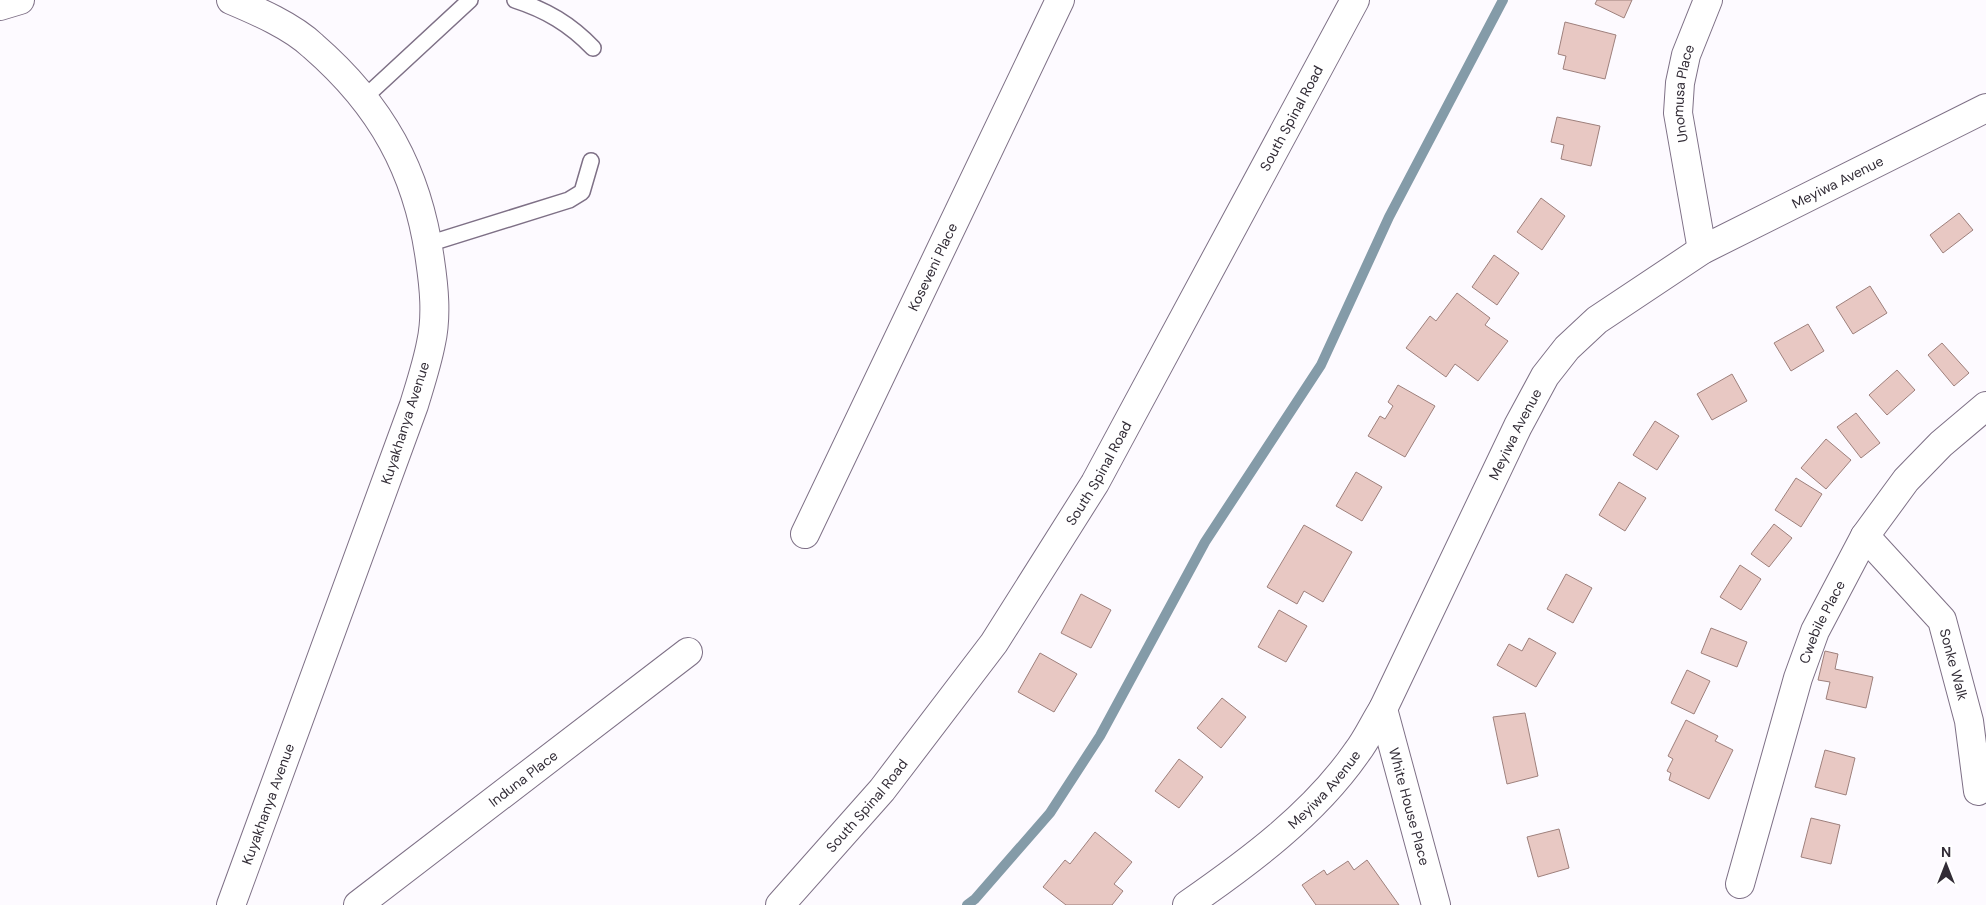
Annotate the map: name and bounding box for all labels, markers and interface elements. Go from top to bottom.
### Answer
street label: Unomusa Place [1669,42,1698,144]
street label: South Spinal Road [1256,62,1327,174]
street label: Meyiwa Avenue [1789,152,1886,213]
street label: Koseveni Place [904,220,961,314]
street label: Kuyakhanya Avenue [377,359,433,487]
street label: Meyiwa Avenue [1485,385,1546,483]
street label: South Spinal Road [1062,418,1136,529]
street label: Cwebile Place [1795,577,1849,666]
street label: Sonke Walk [1936,627,1972,702]
street label: Kuyakhanya Avenue [238,741,298,867]
street label: Induna Place [485,746,561,811]
street label: White House Place [1385,746,1434,868]
street label: Meyiwa Avenue [1284,747,1364,833]
street label: South Spinal Road [822,755,912,856]
north arrow [1921,840,1971,890]
text: N [1941,843,1951,861]

